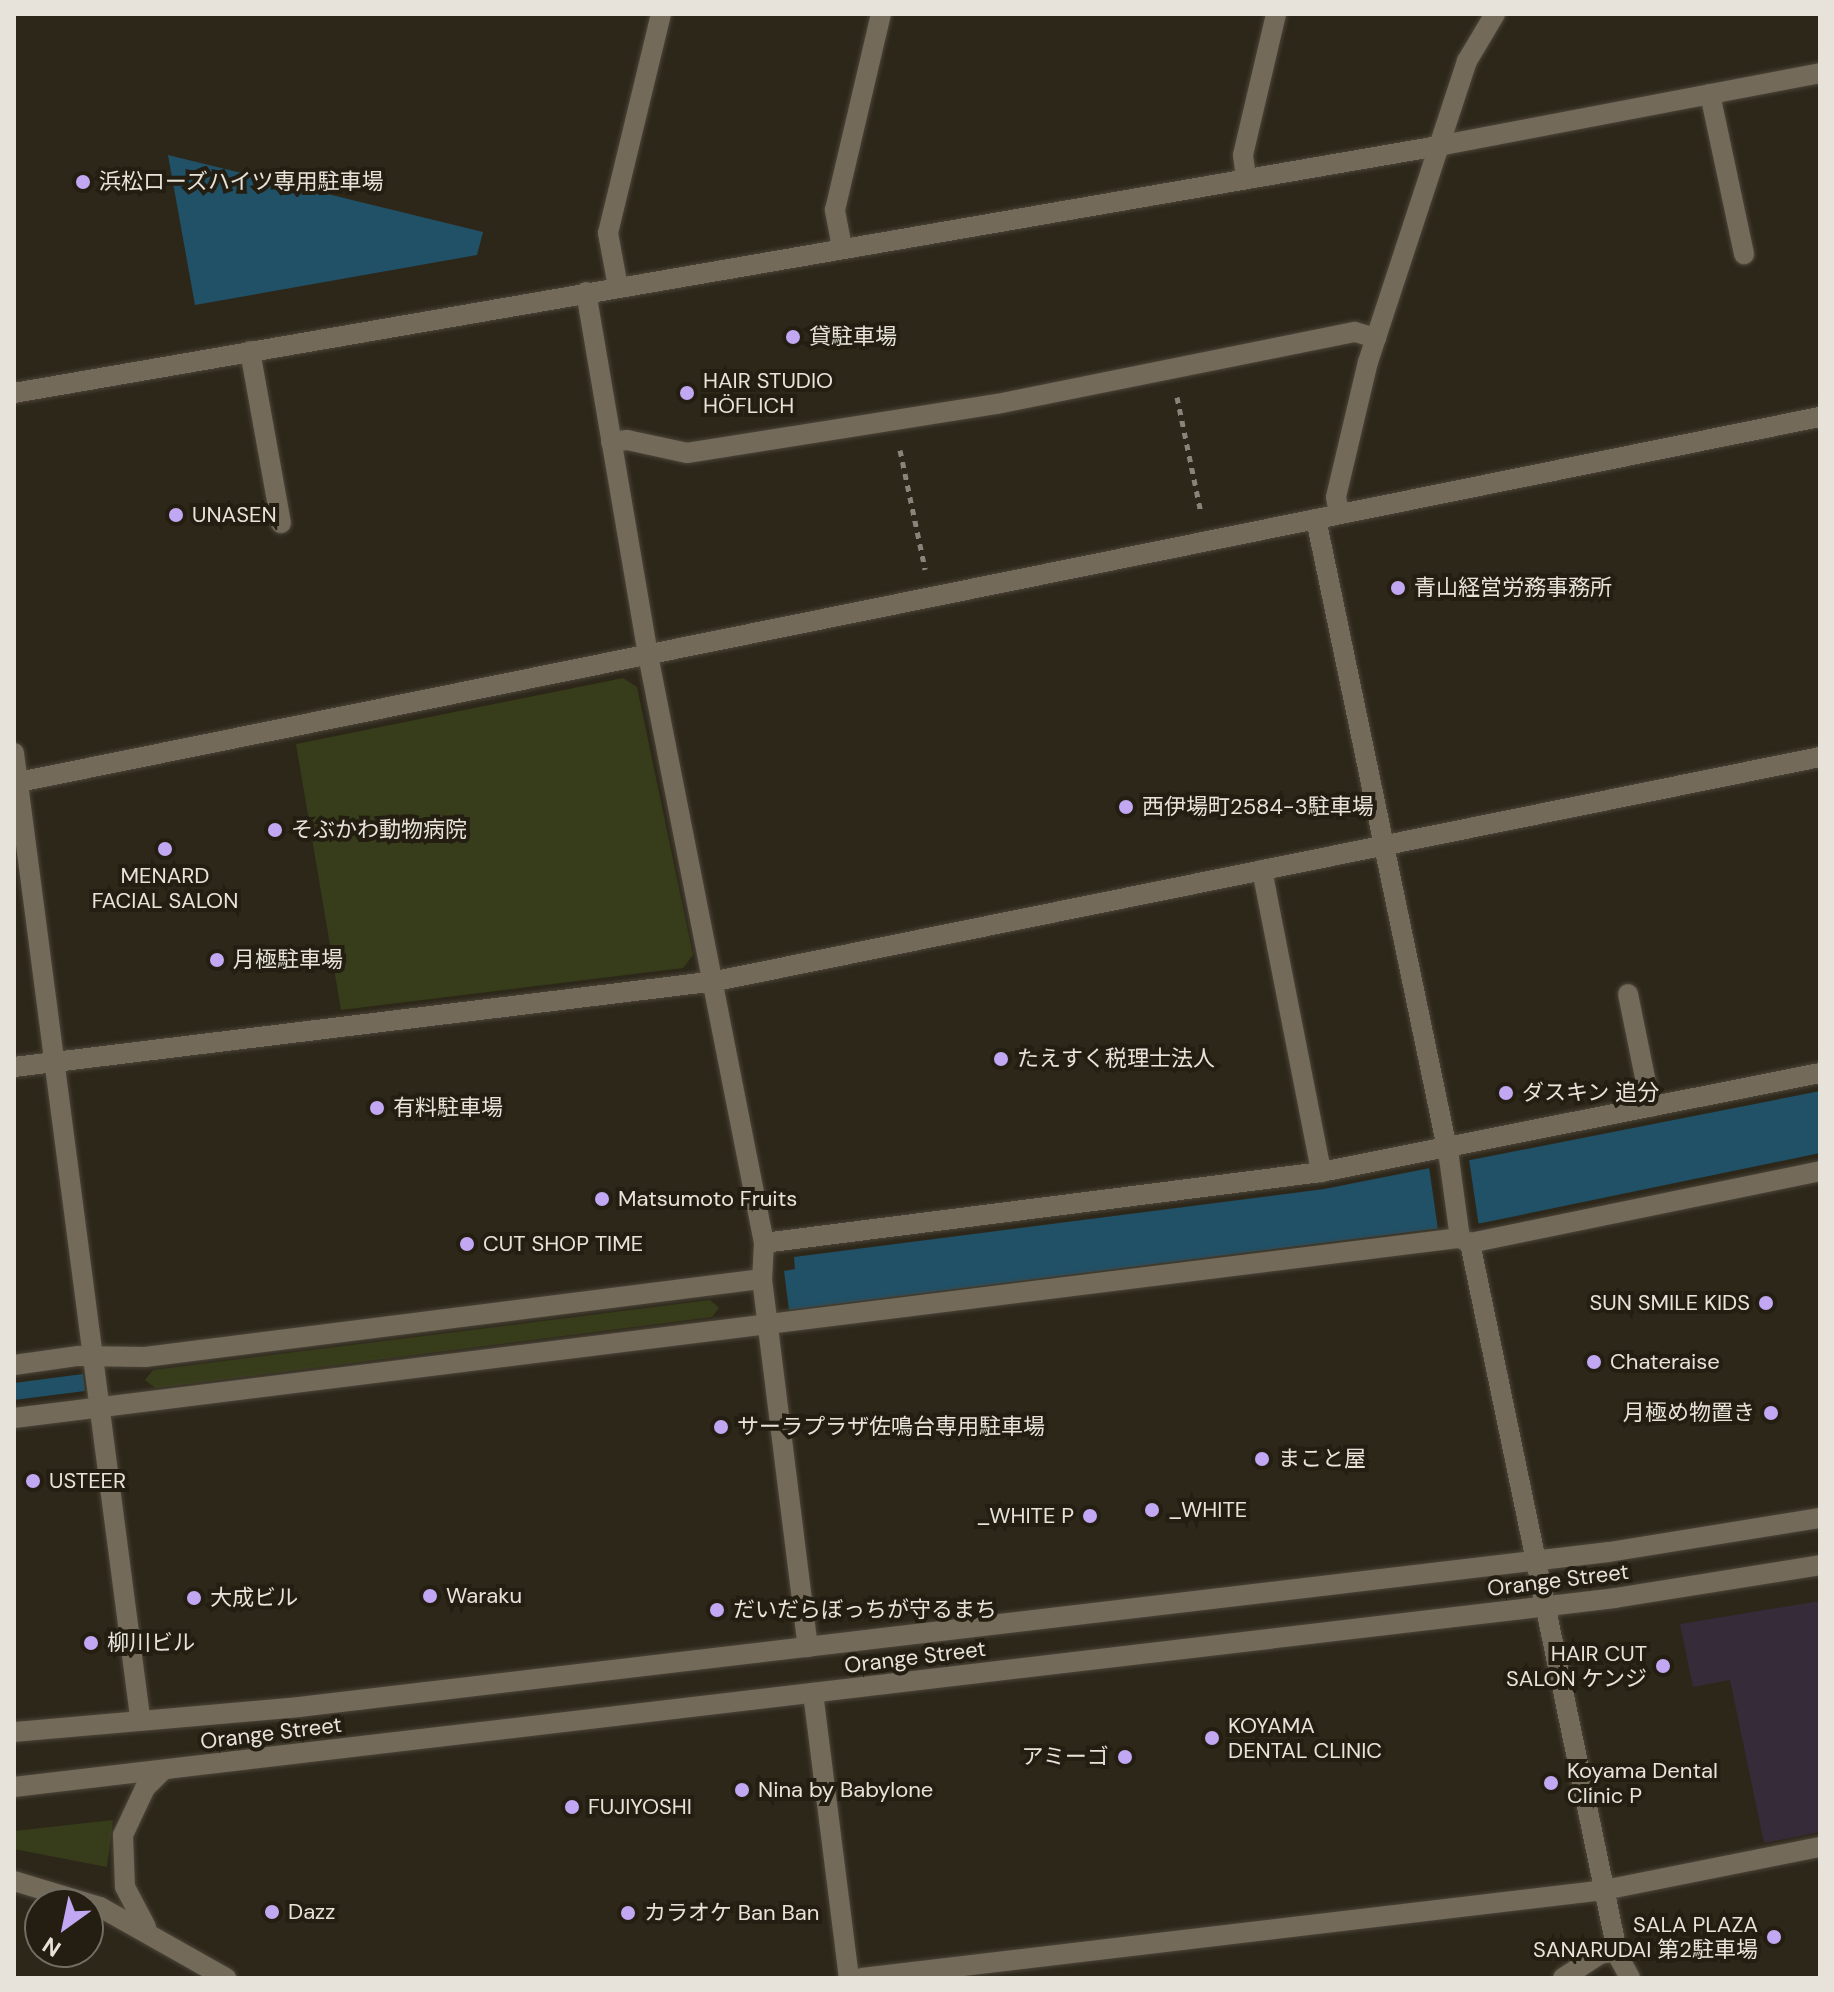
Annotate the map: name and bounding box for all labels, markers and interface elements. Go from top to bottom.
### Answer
place label: 浜松ローズハイツ専用駐車場 [99,169,385,195]
marker: 浜松ローズハイツ専用駐車場 [74,173,92,191]
place label: 貸駐車場 [809,324,897,350]
marker: 貸駐車場 [784,328,802,346]
place label: HAIR STUDIO HÖFLICH [703,367,833,418]
marker: HAIR STUDIO HÖFLICH [678,384,696,402]
place label: UNASEN [192,502,277,528]
marker: UNASEN [167,506,185,524]
place label: 青山経営労務事務所 [1414,575,1612,601]
marker: 青山経営労務事務所 [1389,579,1407,597]
place label: 西伊場町2584-3駐車場 [1142,794,1374,820]
marker: 西伊場町2584-3駐車場 [1117,798,1135,816]
place label: そぶかわ動物病院 [291,817,467,843]
marker: そぶかわ動物病院 [266,821,284,839]
marker: MENARD FACIAL SALON [156,840,174,858]
place label: MENARD FACIAL SALON [92,862,238,914]
place label: 月極駐車場 [233,947,343,973]
marker: 月極駐車場 [208,951,226,969]
place label: たえすく税理士法人 [1017,1046,1215,1072]
marker: たえすく税理士法人 [992,1050,1010,1068]
place label: ダスキン 追分 [1522,1080,1660,1106]
marker: ダスキン 追分 [1497,1084,1515,1102]
place label: 有料駐車場 [393,1095,503,1121]
marker: 有料駐車場 [368,1099,386,1117]
place label: Matsumoto Fruits [618,1186,797,1212]
marker: Matsumoto Fruits [593,1190,611,1208]
place label: CUT SHOP TIME [483,1231,643,1257]
marker: CUT SHOP TIME [458,1235,476,1253]
place label: SUN SMILE KIDS [1590,1290,1750,1316]
marker: SUN SMILE KIDS [1757,1294,1775,1312]
place label: Chateraise [1610,1349,1720,1375]
marker: Chateraise [1585,1353,1603,1371]
place label: 月極め物置き [1623,1400,1755,1426]
marker: 月極め物置き [1762,1404,1780,1422]
place label: サーラプラザ佐鳴台専用駐車場 [737,1414,1045,1440]
marker: サーラプラザ佐鳴台専用駐車場 [712,1418,730,1436]
place label: まこと屋 [1278,1446,1366,1472]
marker: まこと屋 [1253,1450,1271,1468]
place label: USTEER [49,1468,126,1494]
marker: USTEER [24,1472,42,1490]
place label: _WHITE [1168,1497,1247,1523]
marker: _WHITE [1143,1501,1161,1519]
place label: _WHITE P [976,1503,1074,1529]
marker: _WHITE P [1081,1507,1099,1525]
street label: Orange Street [1486,1558,1630,1602]
place label: Waraku [446,1583,522,1609]
place label: 大成ビル [210,1585,298,1611]
marker: Waraku [421,1587,439,1605]
marker: 大成ビル [185,1589,203,1607]
place label: だいだらぼっちが守るまち [733,1597,997,1623]
marker: だいだらぼっちが守るまち [708,1601,726,1619]
place label: 柳川ビル [107,1630,195,1656]
marker: 柳川ビル [82,1634,100,1652]
street label: Orange Street [843,1635,987,1679]
place label: HAIR CUT SALON ケンジ [1505,1640,1647,1692]
marker: HAIR CUT SALON ケンジ [1654,1657,1672,1675]
street label: Orange Street [199,1711,343,1755]
place label: KOYAMA DENTAL CLINIC [1228,1712,1382,1764]
marker: KOYAMA DENTAL CLINIC [1203,1729,1221,1747]
place label: アミーゴ [1021,1744,1109,1770]
marker: アミーゴ [1116,1748,1134,1766]
place label: Koyama Dental Clinic P [1567,1757,1718,1808]
marker: Koyama Dental Clinic P [1542,1774,1560,1792]
place label: Nina by Babylone [758,1777,933,1803]
marker: Nina by Babylone [733,1781,751,1799]
place label: FUJIYOSHI [588,1794,692,1820]
marker: FUJIYOSHI [563,1798,581,1816]
north arrow [24,1888,104,1968]
place label: Dazz [288,1899,335,1925]
place label: カラオケ Ban Ban [644,1900,819,1926]
marker: Dazz [263,1903,281,1921]
marker: カラオケ Ban Ban [619,1904,637,1922]
place label: SALA PLAZA SANARUDAI 第2駐車場 [1533,1911,1758,1962]
marker: SALA PLAZA SANARUDAI 第2駐車場 [1765,1928,1783,1946]
text: N [37,1930,66,1963]

